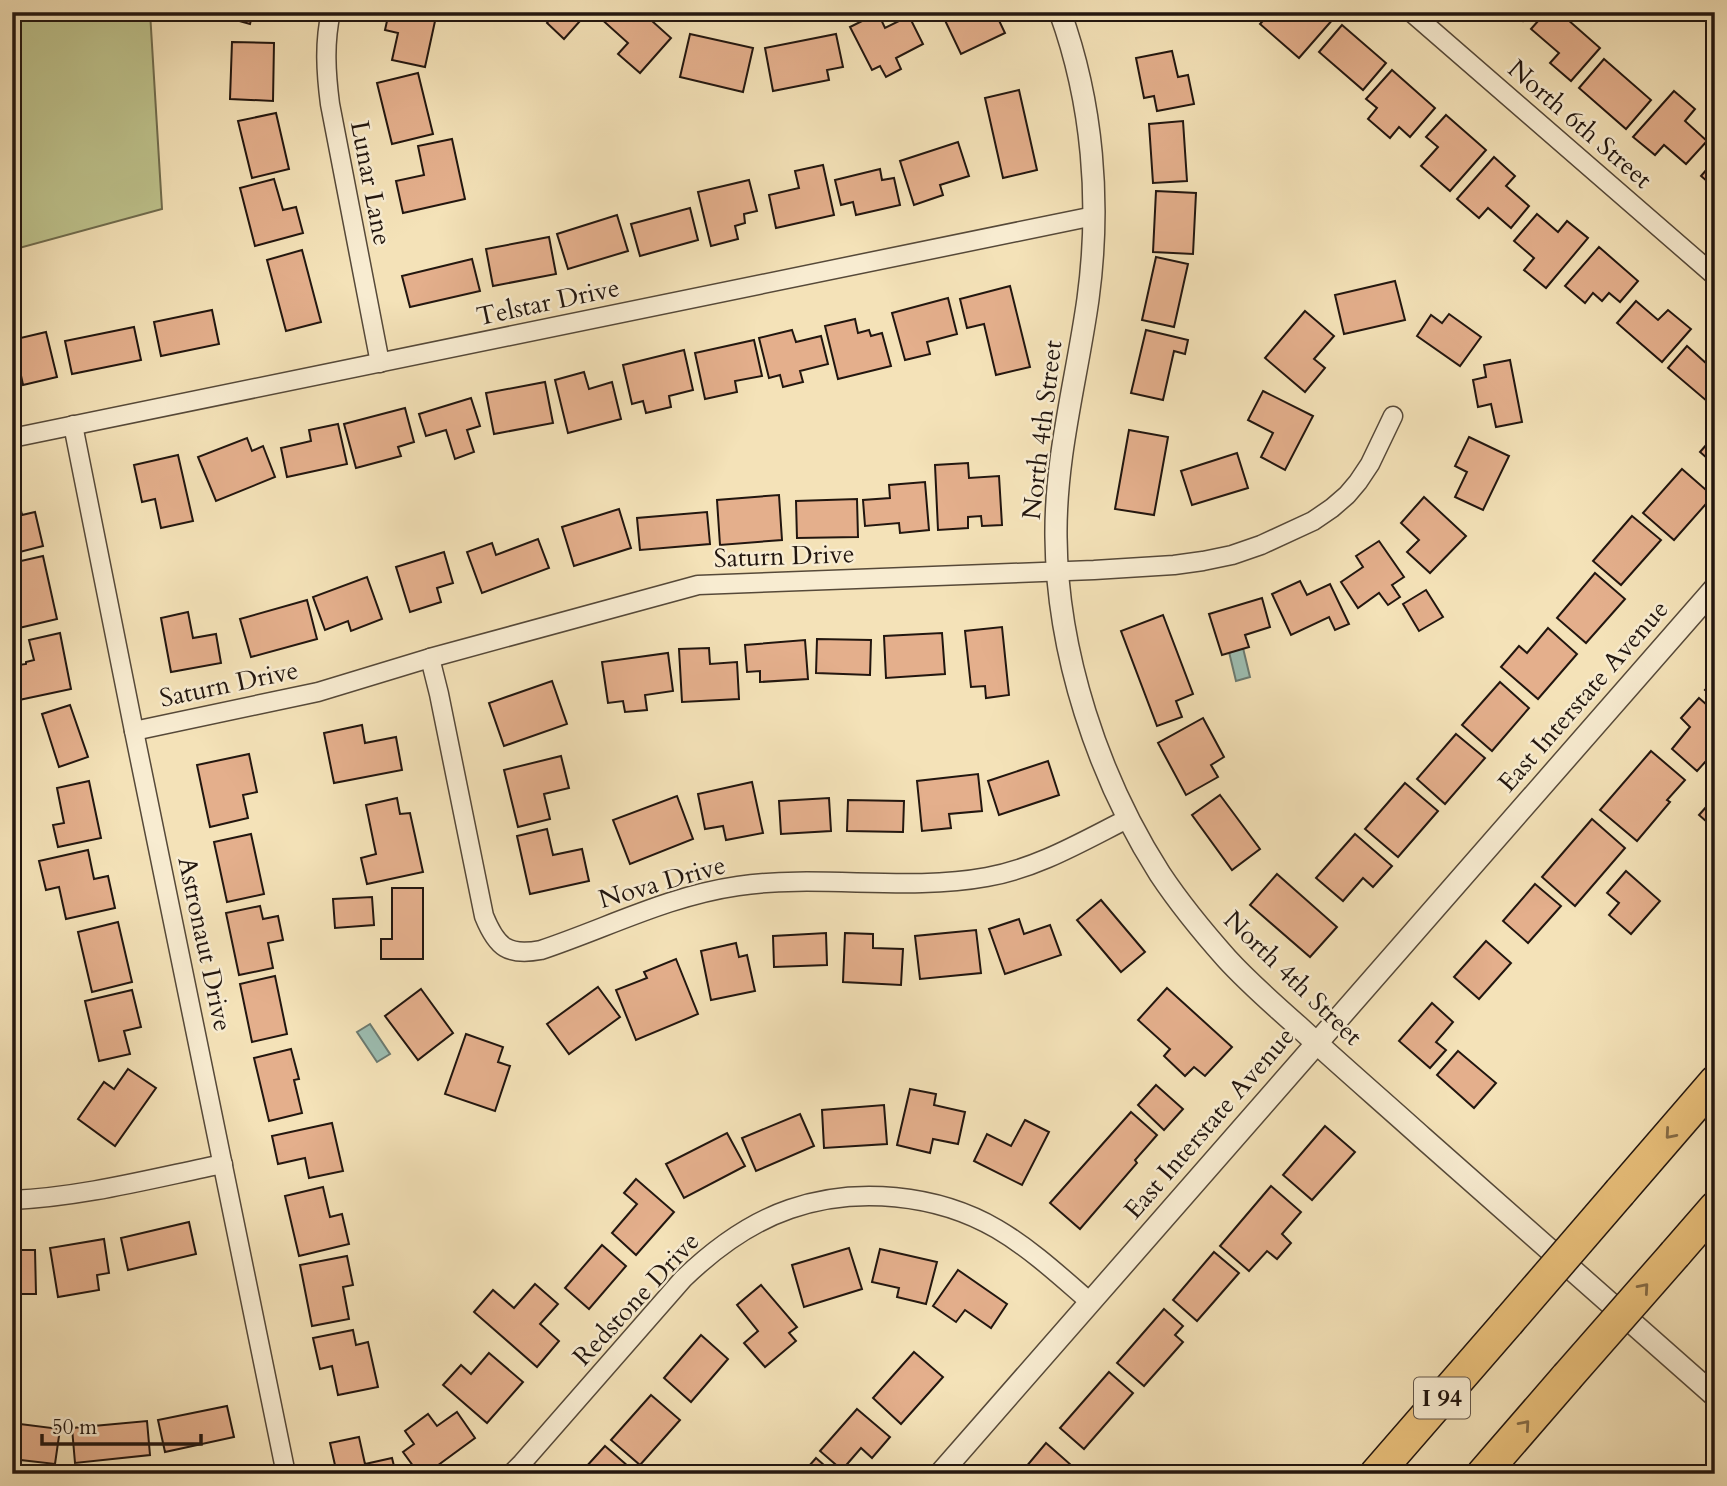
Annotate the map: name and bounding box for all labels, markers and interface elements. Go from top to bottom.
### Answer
street label: North 6th Street [1500,52,1660,196]
street label: Lunar Lane [342,118,400,248]
street label: Telstar Drive [473,270,623,334]
street label: North 4th Street [1014,338,1070,522]
street label: Saturn Drive [713,536,855,576]
street label: East Interstate Avenue [1490,593,1676,799]
street label: Saturn Drive [156,652,302,716]
street label: Nova Drive [594,847,730,917]
street label: Astronaut Drive [169,854,241,1034]
street label: North 4th Street [1216,903,1370,1053]
street label: East Interstate Avenue [1116,1020,1302,1226]
one-way arrow [1666,1126,1678,1139]
street label: Redstone Drive [565,1225,707,1373]
one-way arrow [1636,1284,1649,1297]
road number: I 94 [1414,1378,1470,1418]
scale bar [42,1402,201,1446]
text: 50 m [52,1413,97,1442]
one-way arrow [1517,1420,1529,1433]

